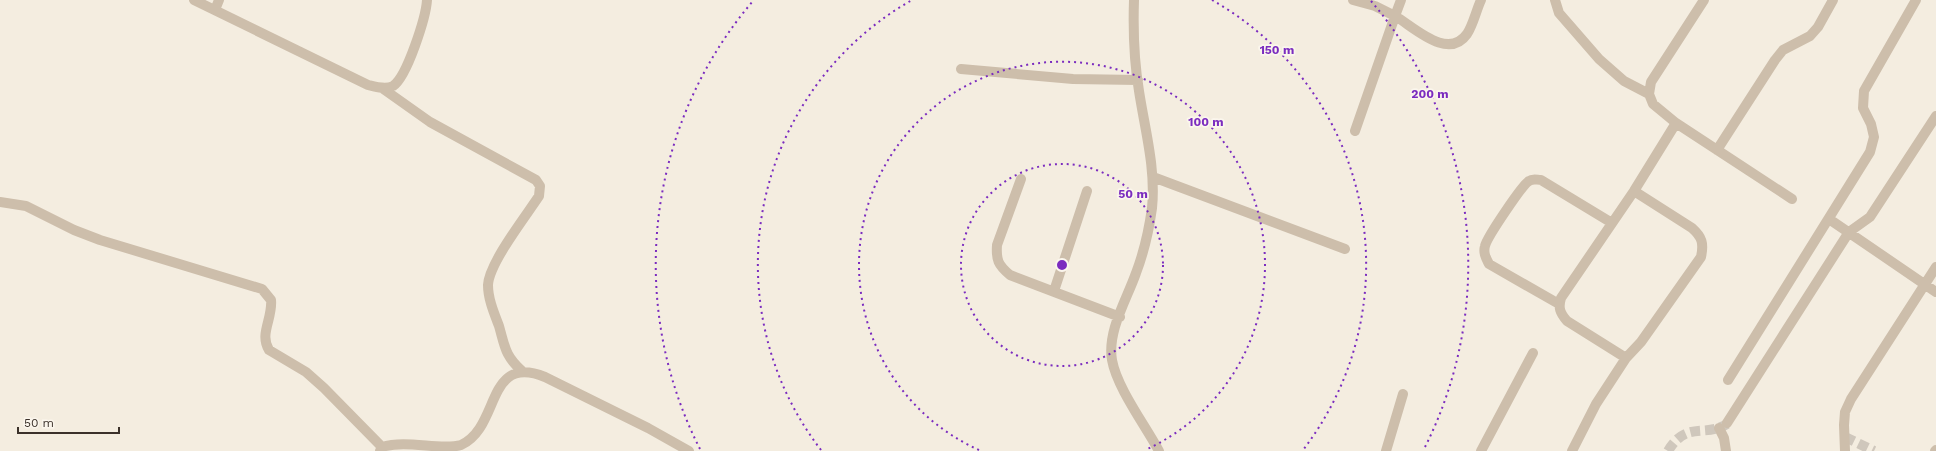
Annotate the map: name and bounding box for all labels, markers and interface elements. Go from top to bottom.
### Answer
text: 150 m [1260,43,1294,57]
text: 200 m [1411,87,1449,101]
text: 100 m [1188,115,1224,129]
text: 50 m [1118,187,1148,201]
centre of rings [1055,258,1069,272]
scale bar [18,409,119,435]
text: 50 m [24,416,54,430]

